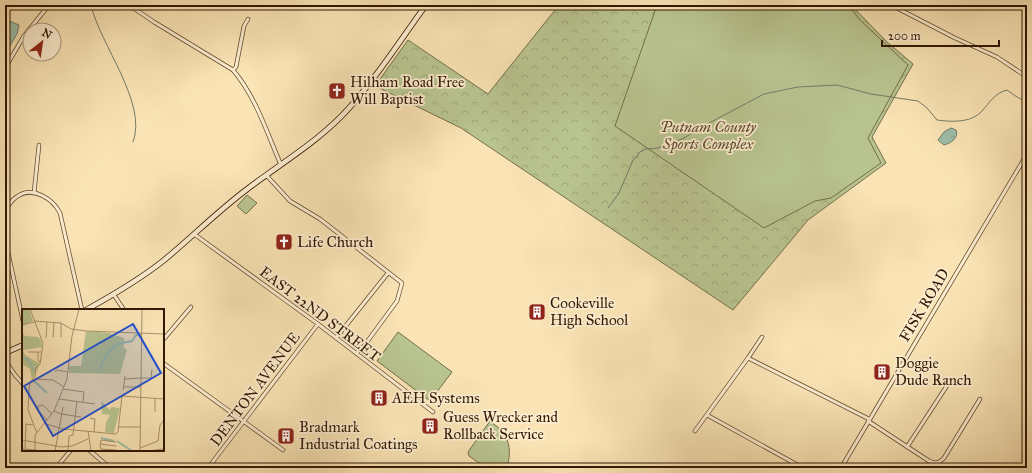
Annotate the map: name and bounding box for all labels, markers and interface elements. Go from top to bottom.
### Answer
north arrow [22,22,62,62]
scale bar [882,22,999,48]
text: N [39,26,55,42]
text: 200 m [888,29,921,43]
place label: Hilham Road Free Will Baptist [350,73,464,108]
church icon: Hilham Road Free Will Baptist [327,81,347,101]
park label: Putnam County Sports Complex [660,118,757,154]
church icon: Life Church [274,232,294,252]
place label: Life Church [297,233,374,251]
street label: EAST 22ND STREET [256,263,384,365]
street label: FISK ROAD [895,265,953,345]
place label: Cookeville High School [550,294,629,329]
building icon: Cookeville High School [527,302,547,322]
inset map [22,309,164,451]
street label: DENTON AVENUE [206,328,304,450]
place label: Doggie Dude Ranch [895,354,972,389]
building icon: Doggie Dude Ranch [872,362,892,382]
building icon: AEH Systems [369,388,389,408]
place label: AEH Systems [391,389,480,407]
place label: Guess Wrecker and Rollback Service [443,408,558,443]
building icon: Guess Wrecker and Rollback Service [420,416,440,436]
place label: Bradmark Industrial Coatings [299,418,417,453]
building icon: Bradmark Industrial Coatings [276,426,296,446]

